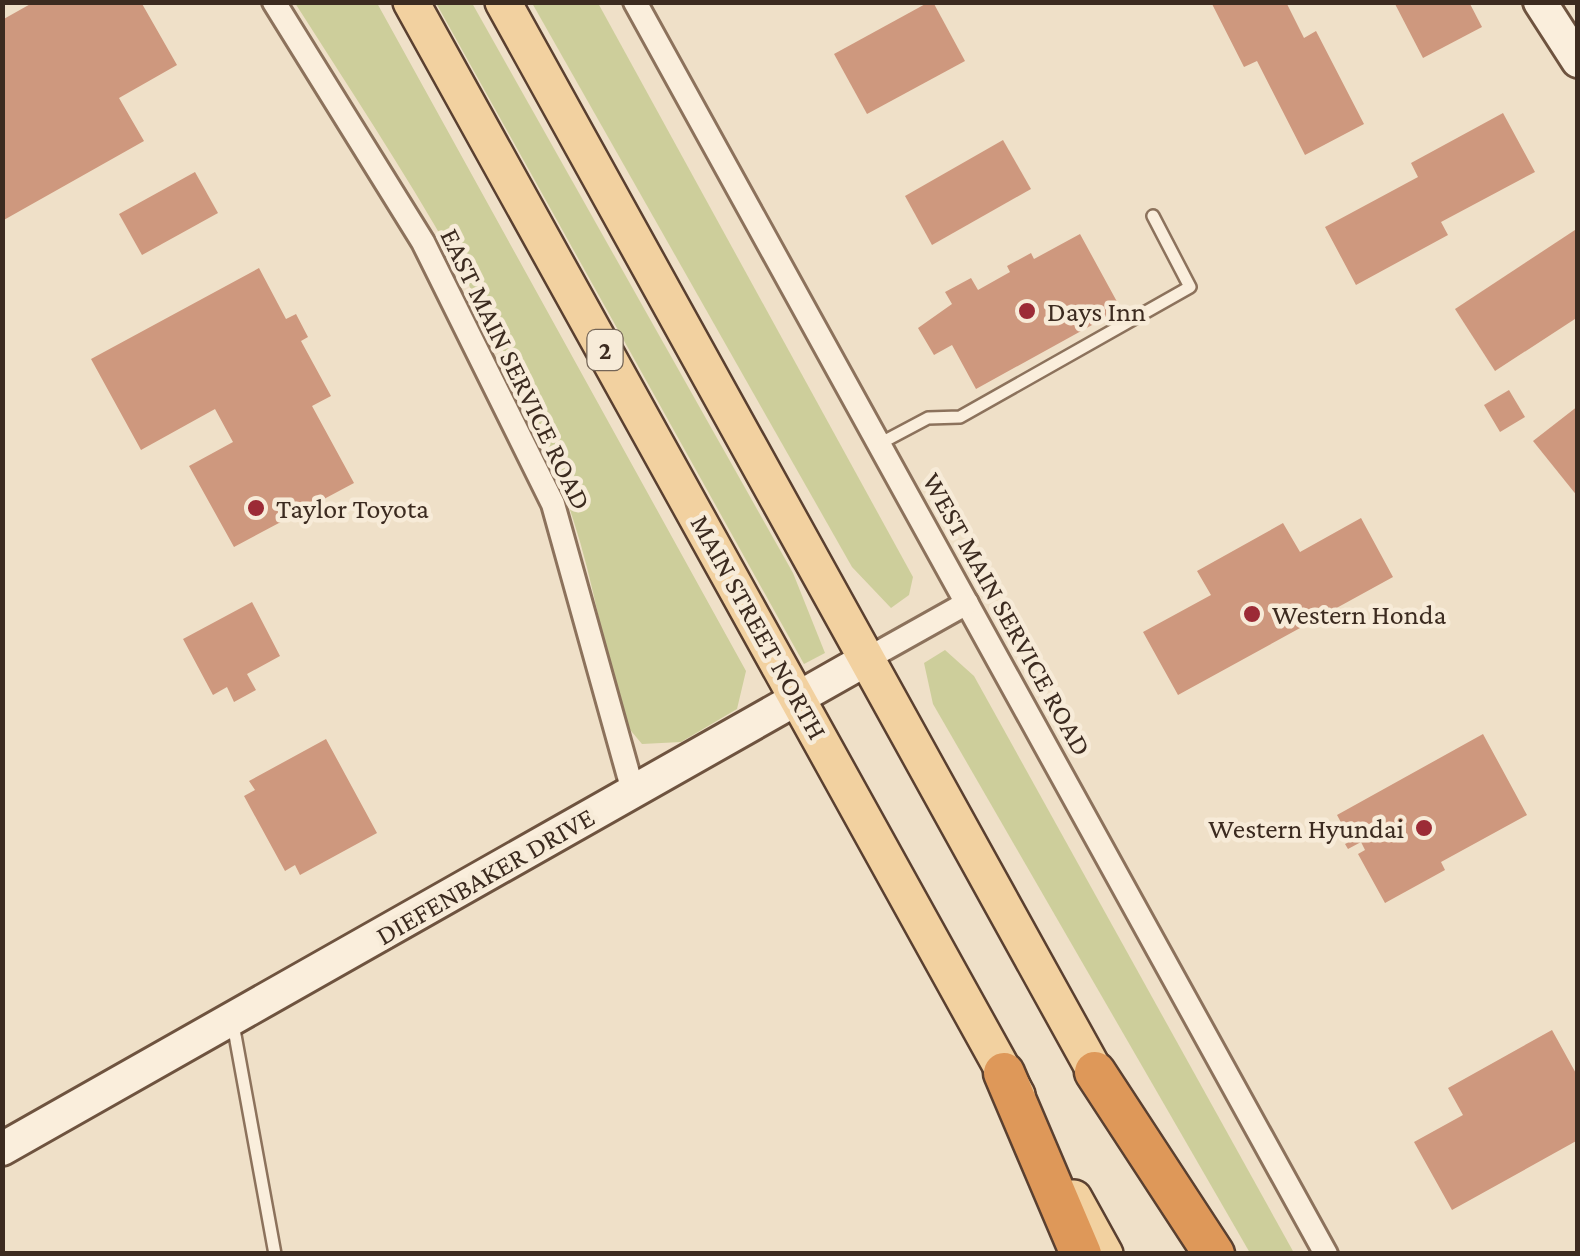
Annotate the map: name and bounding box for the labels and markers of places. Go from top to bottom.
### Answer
place label: Days Inn [1047,296,1146,327]
marker: Days Inn [1016,300,1038,322]
place label: Taylor Toyota [276,493,429,524]
marker: Taylor Toyota [245,497,267,519]
place label: Western Honda [1272,599,1446,630]
marker: Western Honda [1241,603,1263,625]
place label: Western Hyundai [1208,813,1404,844]
marker: Western Hyundai [1413,817,1435,839]

